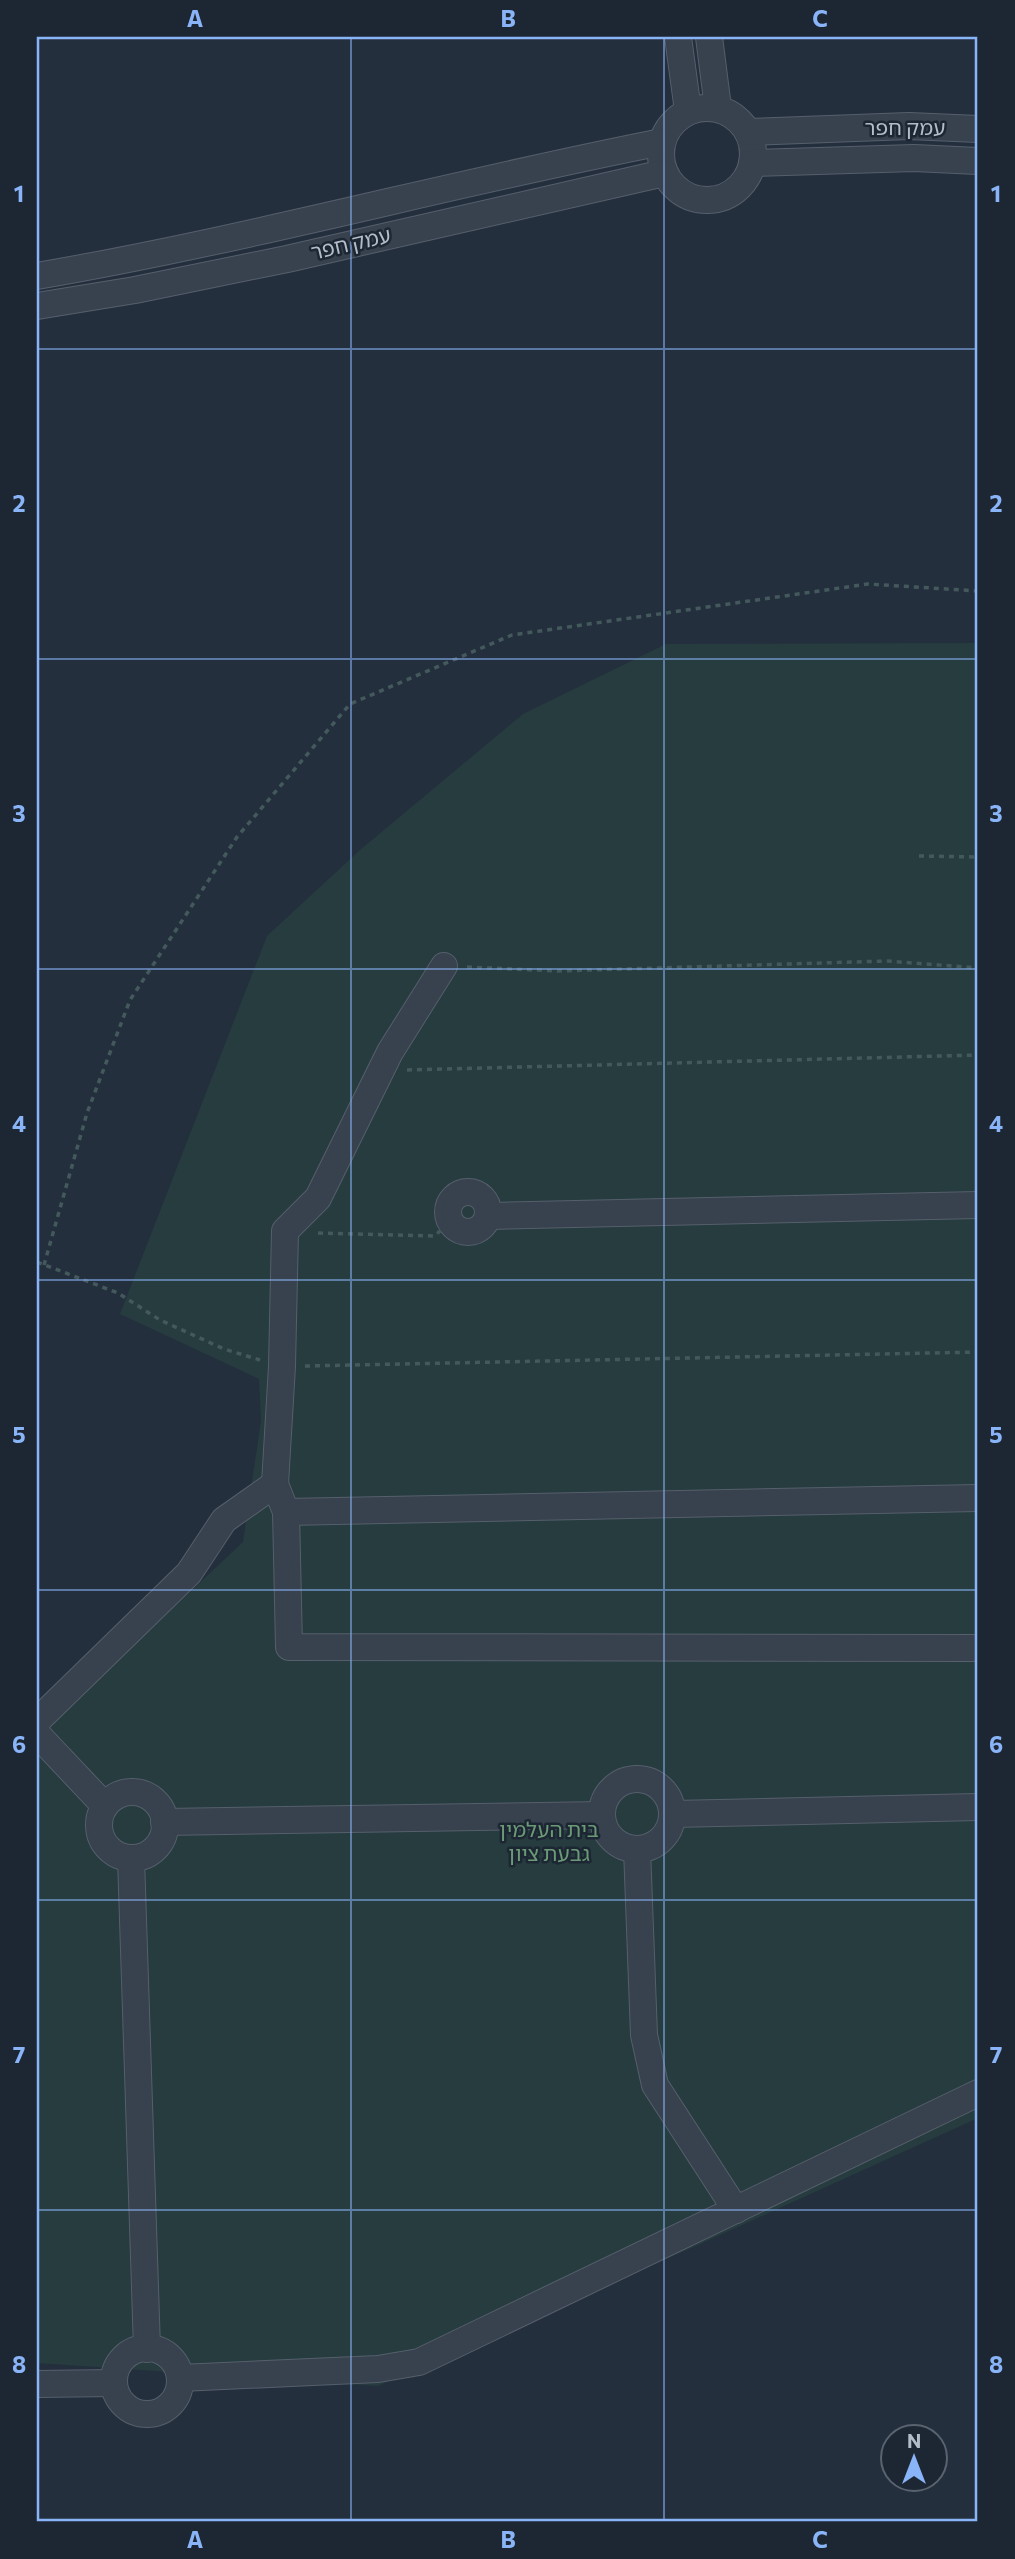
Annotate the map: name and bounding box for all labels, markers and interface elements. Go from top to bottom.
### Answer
text: A [187,4,204,32]
text: B [500,4,516,32]
text: C [812,4,828,32]
street label: עמק חפר [864,114,946,139]
text: 1 [14,179,24,207]
text: 1 [991,179,1001,207]
street label: עמק חפר [308,221,393,264]
text: 2 [12,489,26,517]
text: 2 [989,489,1003,517]
text: 3 [12,799,26,827]
text: 3 [989,799,1003,827]
text: 4 [12,1109,26,1137]
text: 4 [989,1109,1003,1137]
text: 5 [12,1420,26,1448]
text: 5 [989,1420,1003,1448]
text: 6 [12,1730,26,1758]
text: 6 [989,1730,1003,1758]
park label: בית העלמין גבעת ציון [499,1816,599,1865]
text: 7 [13,2040,25,2068]
text: 7 [990,2040,1002,2068]
text: 8 [12,2350,26,2378]
text: 8 [989,2350,1003,2378]
north arrow [878,2422,948,2492]
text: N [907,2429,921,2452]
text: A [187,2525,204,2553]
text: B [500,2525,516,2553]
text: C [812,2525,828,2553]

